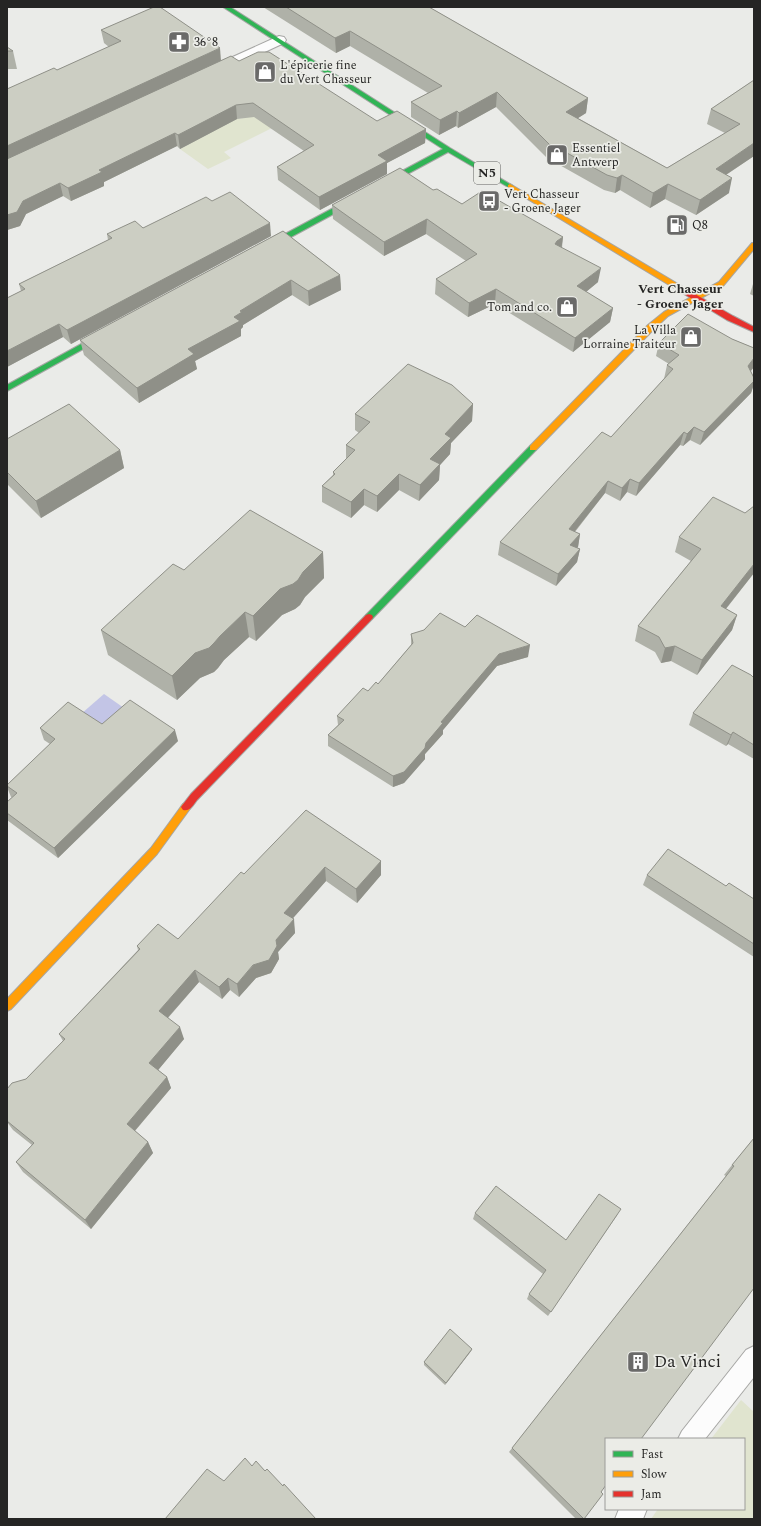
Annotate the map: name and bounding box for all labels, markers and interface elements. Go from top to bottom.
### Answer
pharmacy icon: 36°8 [166,29,192,55]
place label: 36°8 [194,33,218,52]
place label: L'épicerie fine du Vert Chasseur [280,56,372,89]
shop icon: L'épicerie fine du Vert Chasseur [252,59,278,85]
place label: Essentiel Antwerp [572,139,620,172]
shop icon: Essentiel Antwerp [544,142,570,168]
road number: N5 [474,162,500,184]
place label: Vert Chasseur - Groene Jager [504,185,581,218]
bus stop icon: Vert Chasseur - Groene Jager [476,188,502,214]
fuel station icon: Q8 [664,212,690,238]
place label: Q8 [692,216,708,235]
district label: Vert Chasseur - Groene Jager [637,279,723,314]
shop icon: Tom and co. [554,294,580,320]
place label: Tom and co. [487,298,552,317]
place label: La Villa Lorraine Traiteur [583,321,676,354]
shop icon: La Villa Lorraine Traiteur [678,324,704,350]
building icon: Da Vinci [625,1349,651,1375]
place label: Da Vinci [654,1349,721,1375]
legend [605,1438,745,1510]
text: Fast [641,1445,663,1464]
text: Slow [641,1465,667,1484]
text: Jam [641,1485,662,1504]

